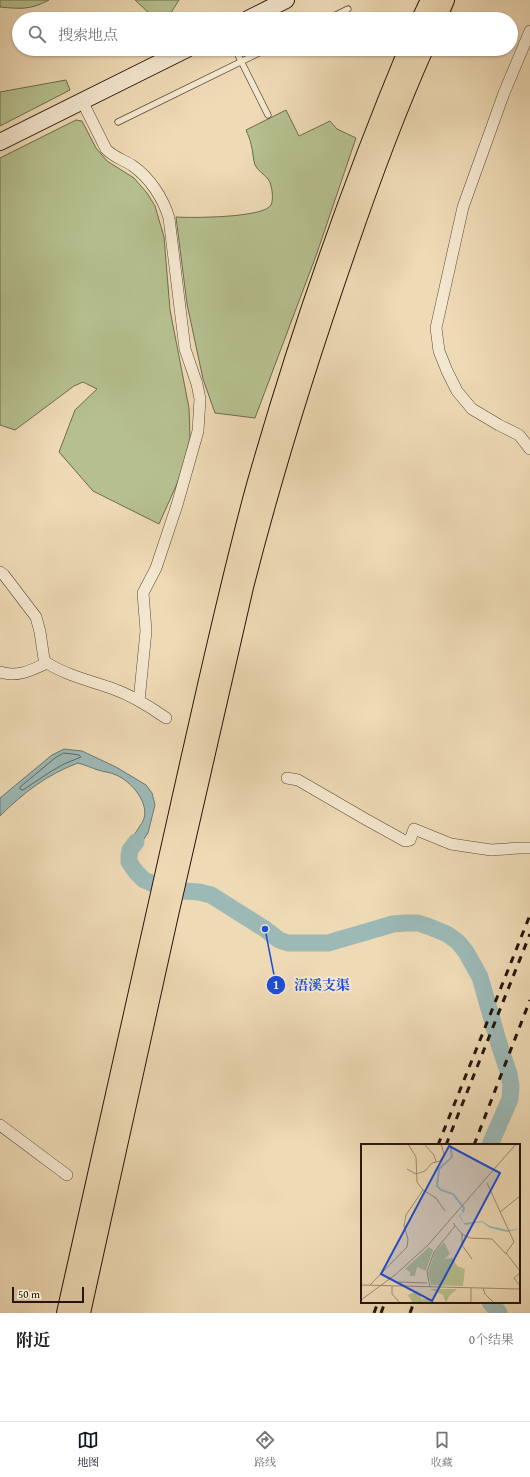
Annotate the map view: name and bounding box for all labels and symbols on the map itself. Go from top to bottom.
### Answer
callout: 浯溪支渠 [266,972,358,998]
text: 浯溪支渠 [294,975,350,995]
text: 1 [273,976,279,993]
inset map [361,1144,520,1303]
scale bar [12,1285,84,1304]

